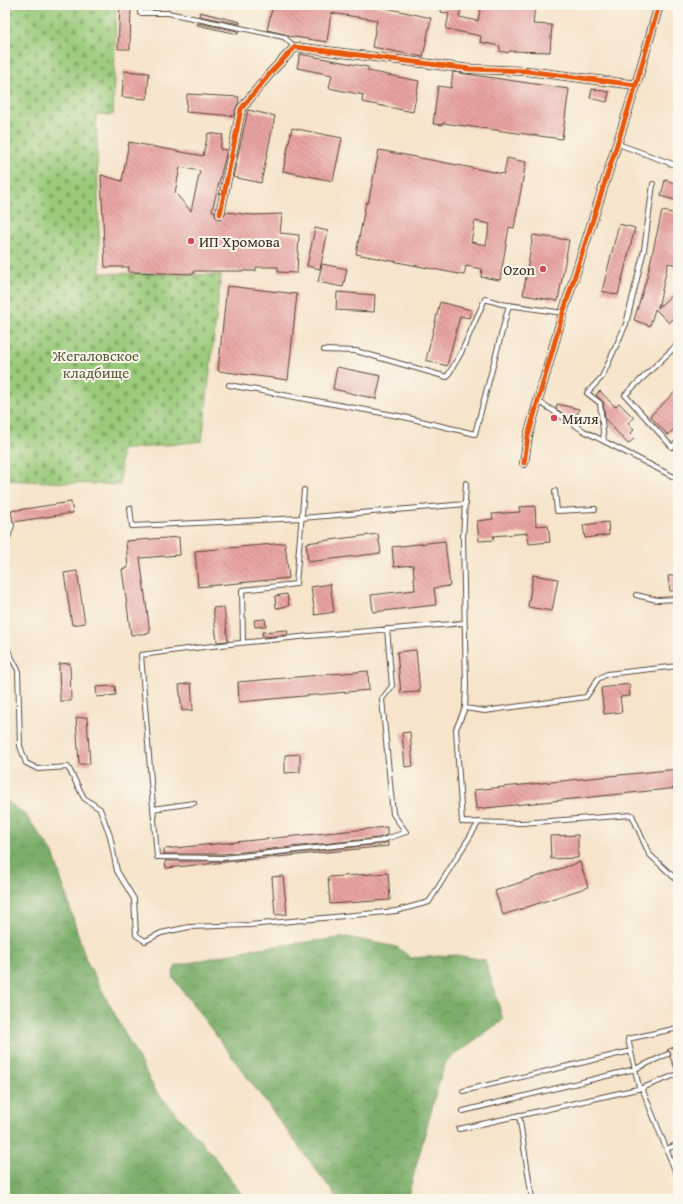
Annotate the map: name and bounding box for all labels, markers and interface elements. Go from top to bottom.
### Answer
place label: ИП Хромова [199,231,281,252]
marker: ИП Хромова [186,236,196,246]
place label: Ozon [503,259,536,280]
marker: Ozon [538,264,548,274]
park label: Жегаловское кладбище [52,345,139,383]
place label: Миля [562,408,599,429]
marker: Миля [549,413,559,423]

